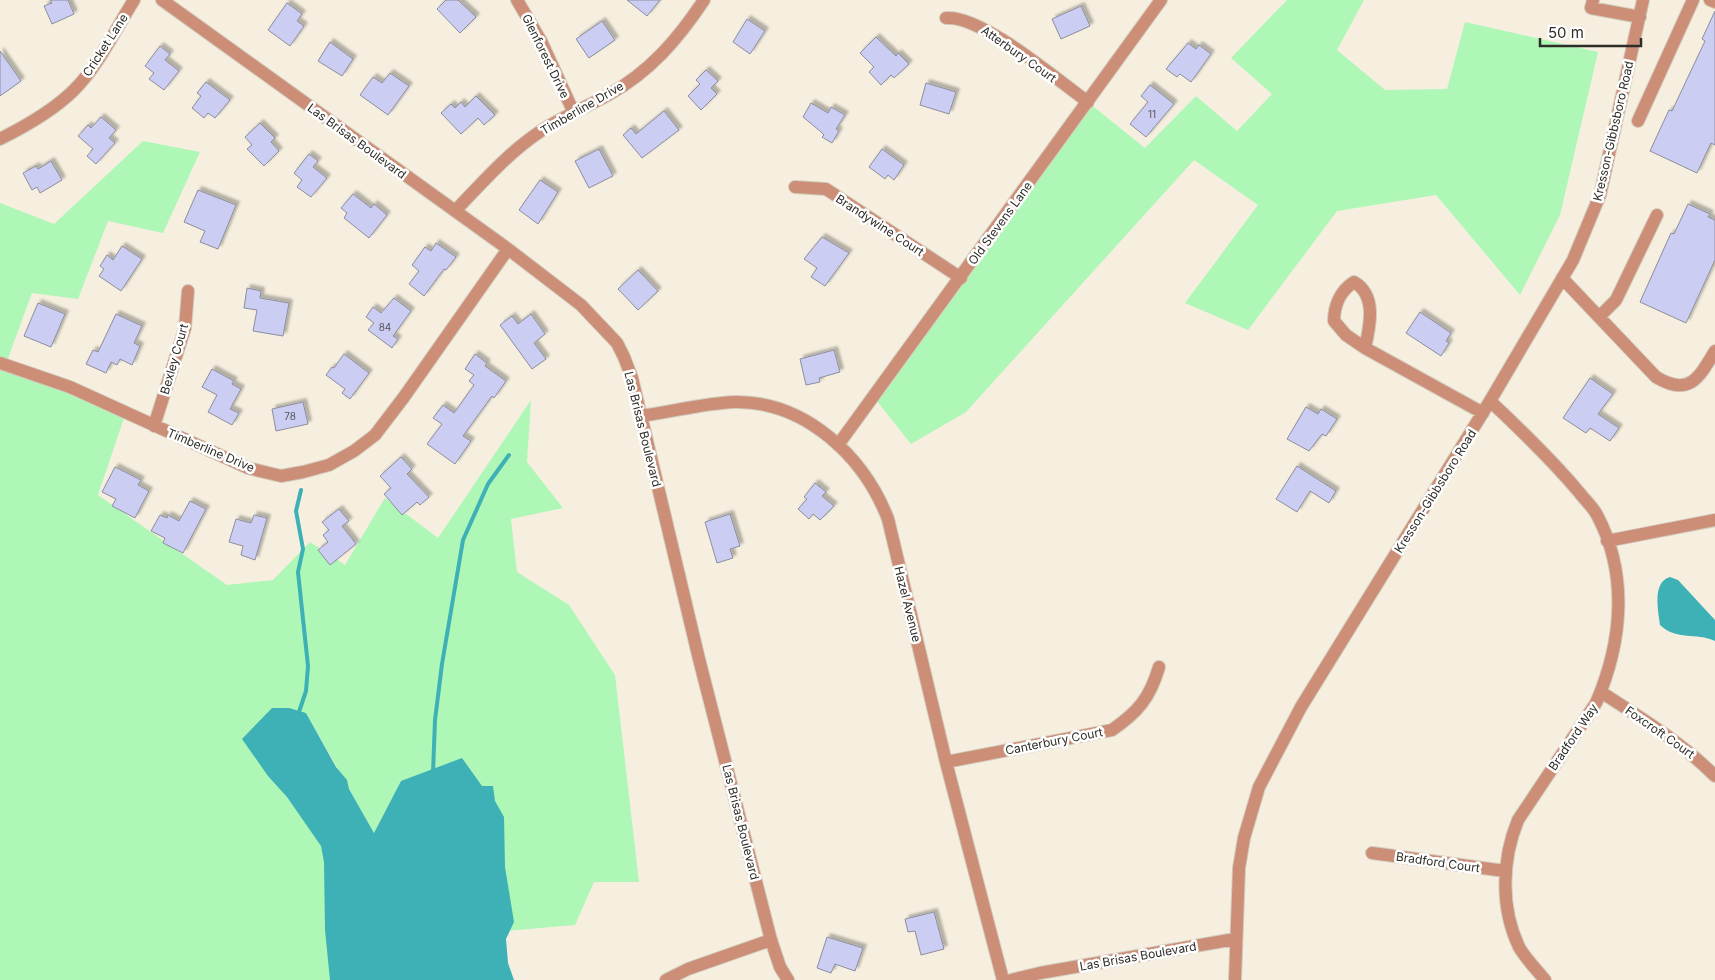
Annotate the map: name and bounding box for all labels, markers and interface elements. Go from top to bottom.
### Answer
street label: Cricket Lane [79,11,131,79]
street label: Glenforest Drive [519,11,573,101]
scale bar [1540,15,1641,47]
street label: Atterbury Court [979,23,1059,85]
text: 50 m [1548,23,1584,42]
street label: Kresson-Gibbsboro Road [1590,60,1636,202]
street label: Timberline Drive [538,78,626,138]
street label: Las Brisas Boulevard [305,100,409,182]
house number: 11 [1148,108,1156,120]
street label: Old Stevens Lane [965,179,1035,267]
street label: Brandywine Court [833,191,927,259]
house number: 84 [379,321,391,333]
street label: Bexley Court [157,322,191,396]
street label: Las Brisas Boulevard [621,370,665,488]
house number: 78 [284,410,296,422]
street label: Timberline Drive [165,425,257,475]
street label: Kresson-Gibbsboro Road [1391,426,1479,556]
street label: Hazel Avenue [891,565,925,643]
street label: Bradford Way [1545,701,1601,773]
street label: Foxcroft Court [1622,703,1698,761]
street label: Canterbury Court [1004,724,1104,758]
street label: Las Brisas Boulevard [719,763,763,881]
street label: Bradford Court [1395,849,1481,875]
street label: Las Brisas Boulevard [1078,938,1198,974]

